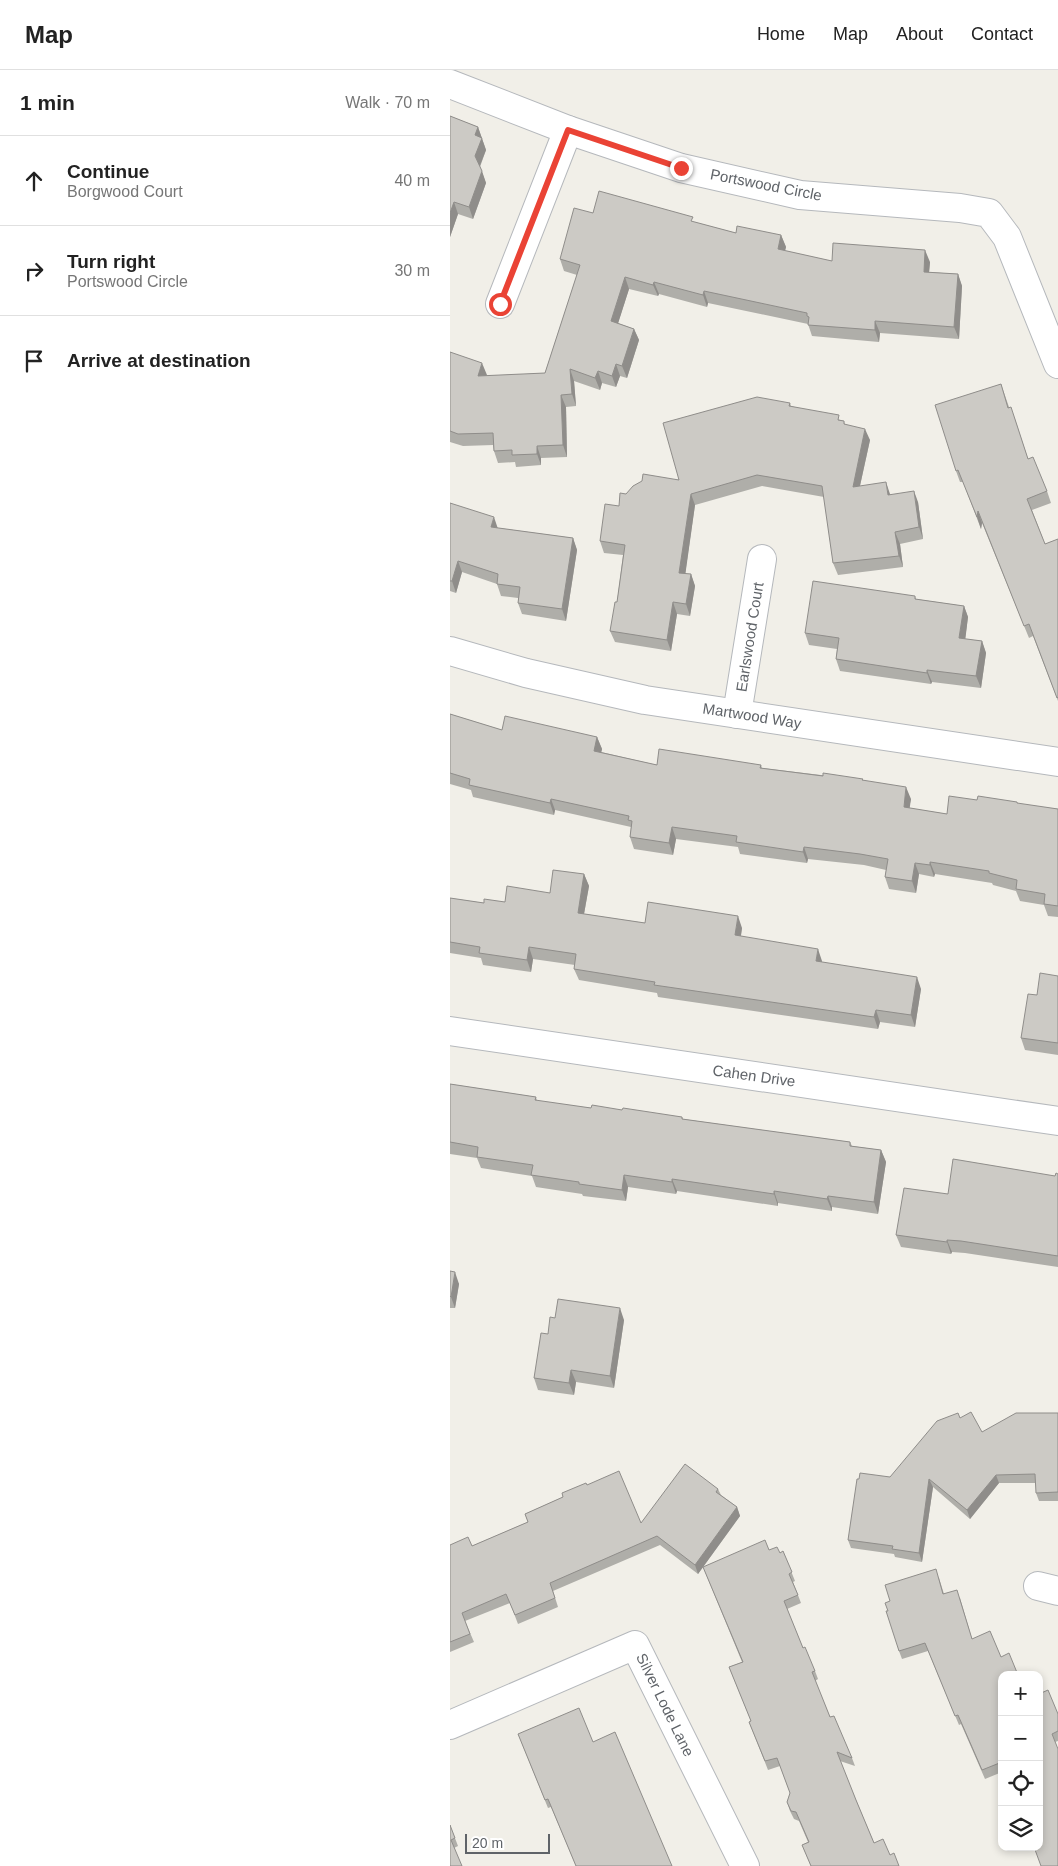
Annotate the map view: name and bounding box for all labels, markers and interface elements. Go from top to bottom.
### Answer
text: Map [25,21,73,48]
text: Home [757,24,805,44]
text: Map [833,24,868,44]
text: About [896,24,943,44]
text: Contact [971,24,1033,44]
text: 1 min [20,91,75,114]
text: Walk · 70 m [345,94,430,111]
route end [670,157,693,180]
text: Continue [67,161,149,182]
street label: Portswood Circle [709,165,823,204]
icon: ahead [20,167,48,195]
text: 40 m [394,172,430,189]
text: Borgwood Court [67,183,183,200]
text: Turn right [67,251,155,272]
icon: right [20,257,48,285]
text: 30 m [394,262,430,279]
text: Portswood Circle [67,273,188,290]
route start [489,293,512,316]
icon: arrive [20,347,48,375]
text: Arrive at destination [67,350,251,371]
street label: Earlswood Court [732,580,767,693]
street label: Martwood Way [702,699,803,732]
street label: Cahen Drive [712,1061,797,1090]
street label: Silver Lode Lane [633,1650,698,1759]
map controls [998,1671,1043,1851]
button: + [998,1671,1043,1716]
button: − [998,1716,1043,1761]
button: locate [998,1761,1043,1806]
button: layers [998,1806,1043,1851]
scale bar [465,1831,550,1854]
text: 20 m [472,1835,503,1851]

